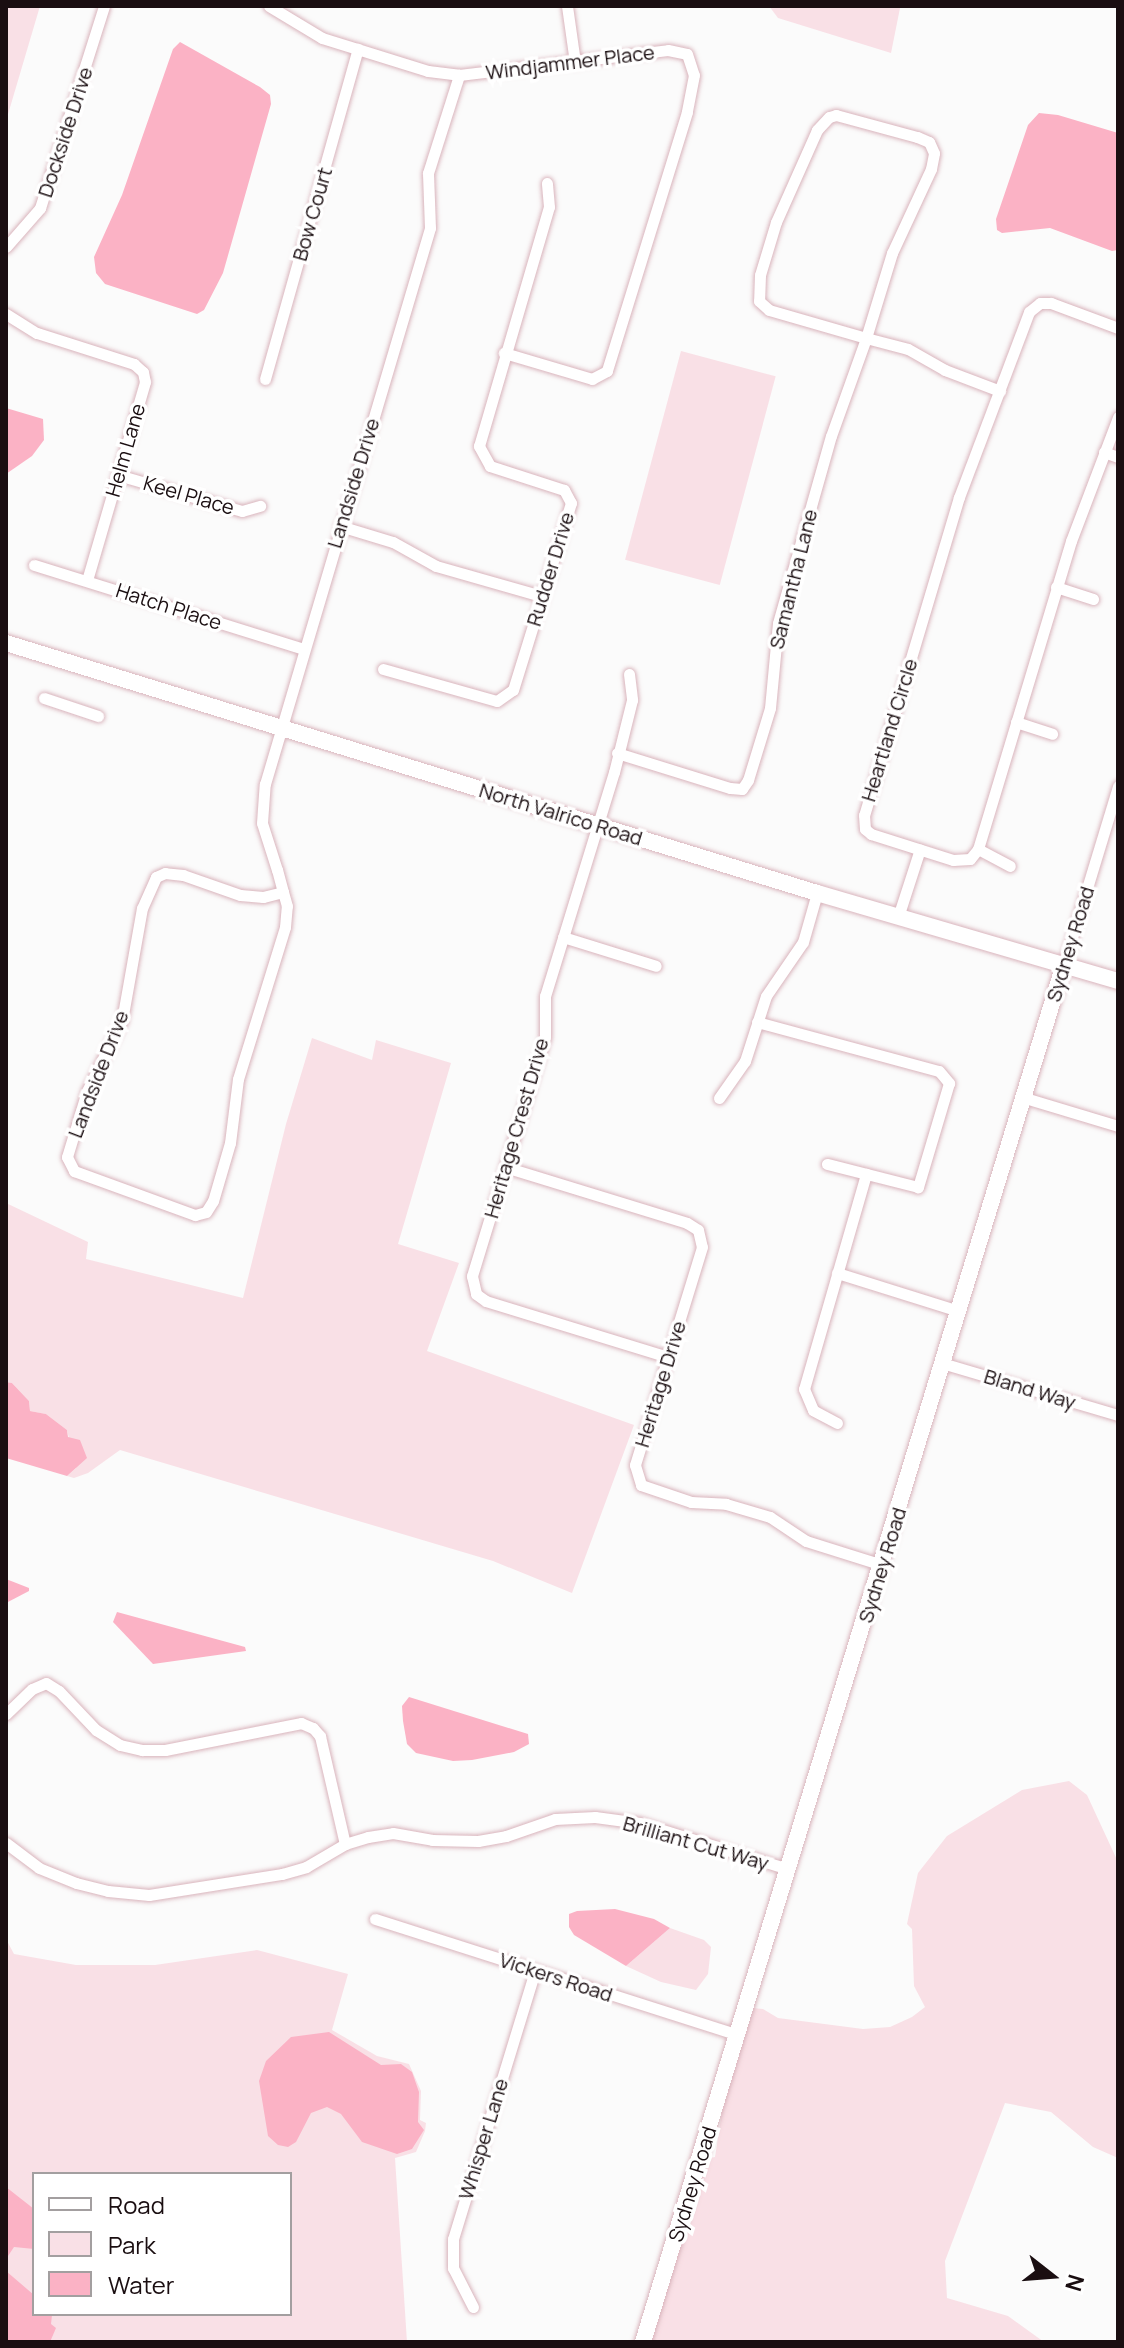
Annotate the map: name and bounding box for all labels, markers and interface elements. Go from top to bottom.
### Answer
street label: Windjammer Place [484,40,656,84]
street label: Dockside Drive [33,64,97,200]
street label: Bow Court [287,164,337,264]
street label: Helm Lane [100,401,150,499]
street label: Landside Drive [322,415,384,551]
street label: Keel Place [141,471,237,519]
street label: Samantha Lane [764,507,822,651]
street label: Rudder Drive [521,509,579,629]
street label: Hatch Place [113,578,225,634]
street label: Heartland Circle [856,656,922,804]
street label: North Valrico Road [476,778,646,850]
street label: Sydney Road [1041,883,1099,1005]
street label: Landside Drive [63,1007,133,1141]
street label: Heritage Crest Drive [479,1035,553,1221]
street label: Heritage Drive [629,1318,691,1450]
street label: Bland Way [981,1364,1079,1414]
street label: Sydney Road [853,1504,911,1626]
street label: Brilliant Cut Way [620,1811,772,1875]
street label: Vickers Road [496,1947,616,2007]
street label: Whisper Lane [453,2076,513,2202]
street label: Sydney Road [663,2123,721,2245]
legend [32,2172,292,2316]
text: Road [108,2188,165,2221]
text: Park [108,2228,156,2261]
north arrow [1012,2236,1092,2316]
text: Water [108,2268,175,2301]
text: N [1058,2271,1092,2295]

